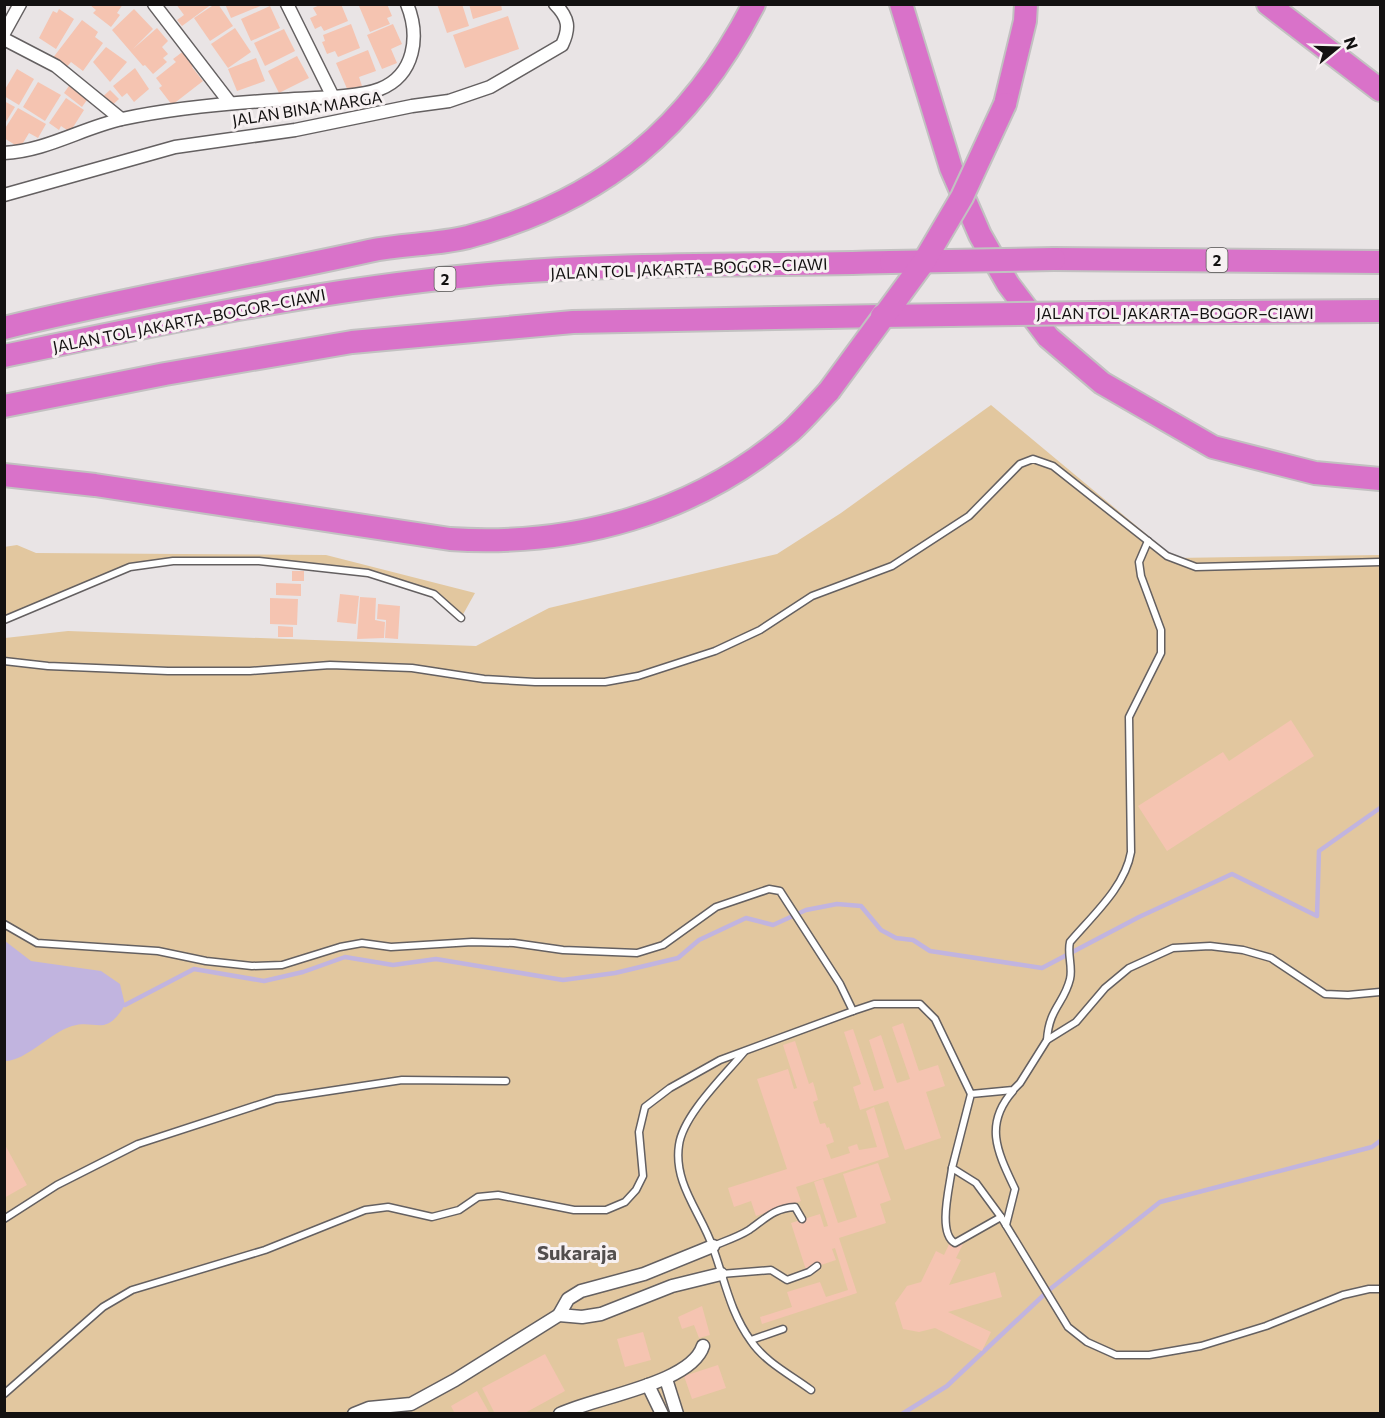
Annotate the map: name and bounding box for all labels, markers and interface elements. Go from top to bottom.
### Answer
north arrow [1307,18,1367,78]
text: N [1341,34,1363,52]
street label: JALAN BINA MARGA [231,87,383,129]
road number: 2 [1206,248,1228,272]
street label: JALAN TOL JAKARTA–BOGOR–CIAWI [550,254,828,282]
road number: 2 [434,267,456,291]
street label: JALAN TOL JAKARTA–BOGOR–CIAWI [51,284,327,356]
street label: JALAN TOL JAKARTA–BOGOR–CIAWI [1036,303,1314,322]
district label: Sukaraja [537,1240,617,1264]

